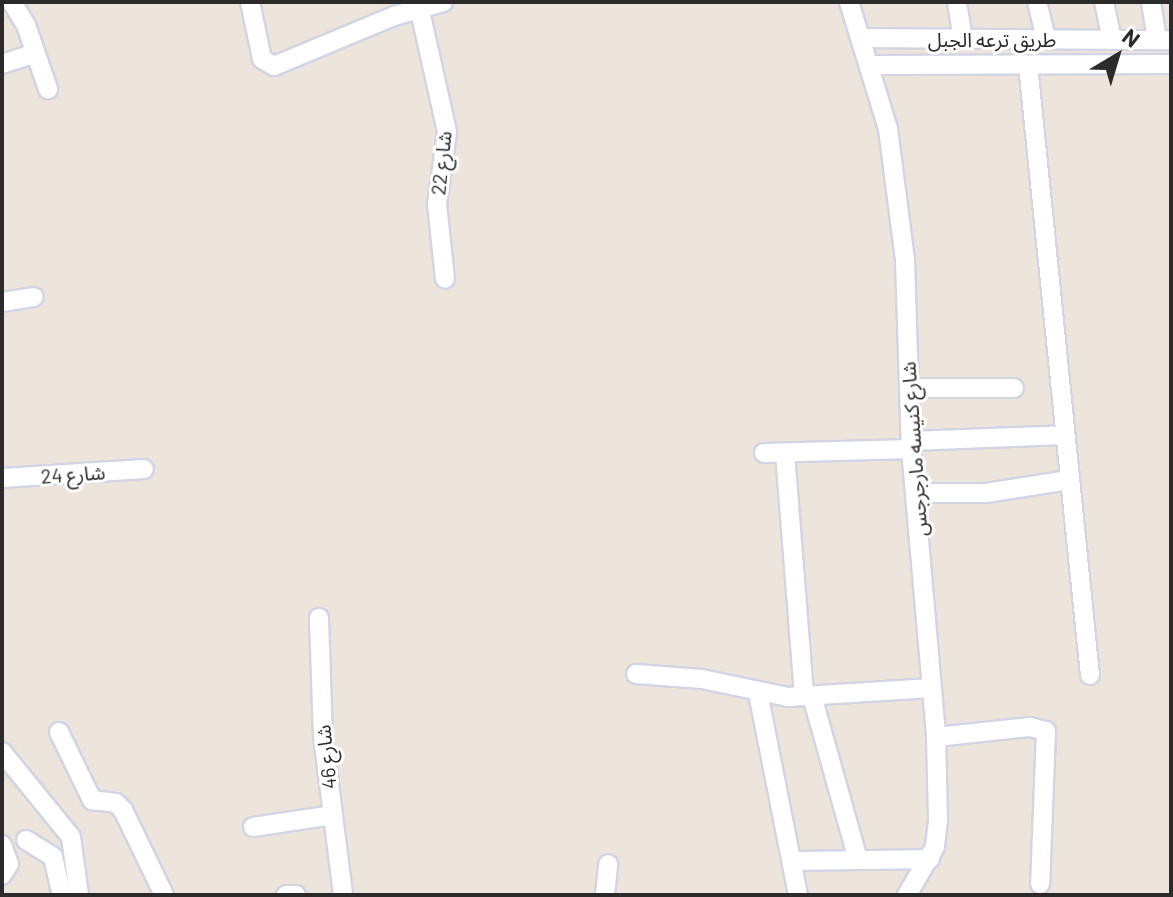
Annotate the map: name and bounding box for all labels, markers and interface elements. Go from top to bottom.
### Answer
north arrow [1077,16,1157,96]
text: N [1118,22,1146,52]
street label: طريق ترعه الجبل [928,27,1056,51]
street label: شارع 22 [426,130,456,196]
street label: شارع كنيسه مارجرجس [896,361,932,537]
street label: شارع 24 [40,460,106,488]
street label: شارع 46 [311,724,341,790]

